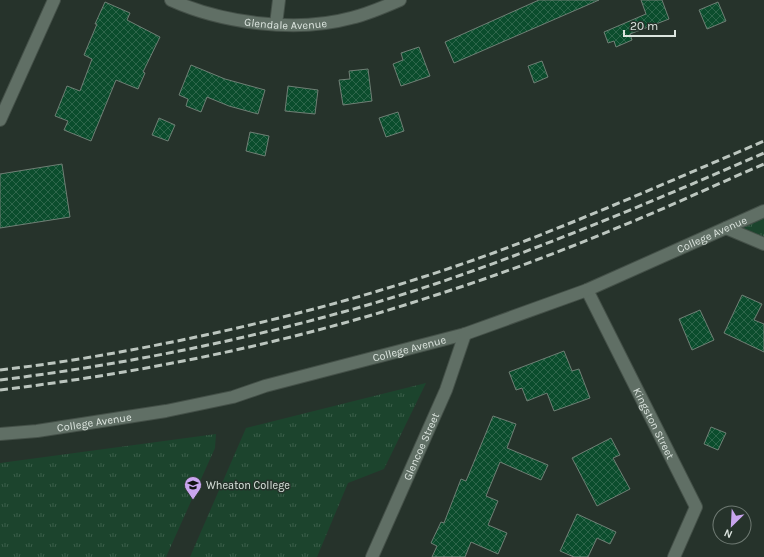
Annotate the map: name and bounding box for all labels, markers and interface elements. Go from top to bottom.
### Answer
scale bar [624,12,675,38]
street label: Glendale Avenue [243,15,328,32]
text: 20 m [630,19,658,33]
street label: College Avenue [675,213,749,256]
street label: College Avenue [371,333,448,365]
street label: Kingston Street [630,385,677,461]
street label: College Avenue [56,410,133,435]
street label: Glencoe Street [401,411,442,482]
school or university icon: Wheaton College [183,475,203,500]
place label: Wheaton College [206,479,290,492]
north arrow [712,505,752,545]
text: N [722,526,734,541]

